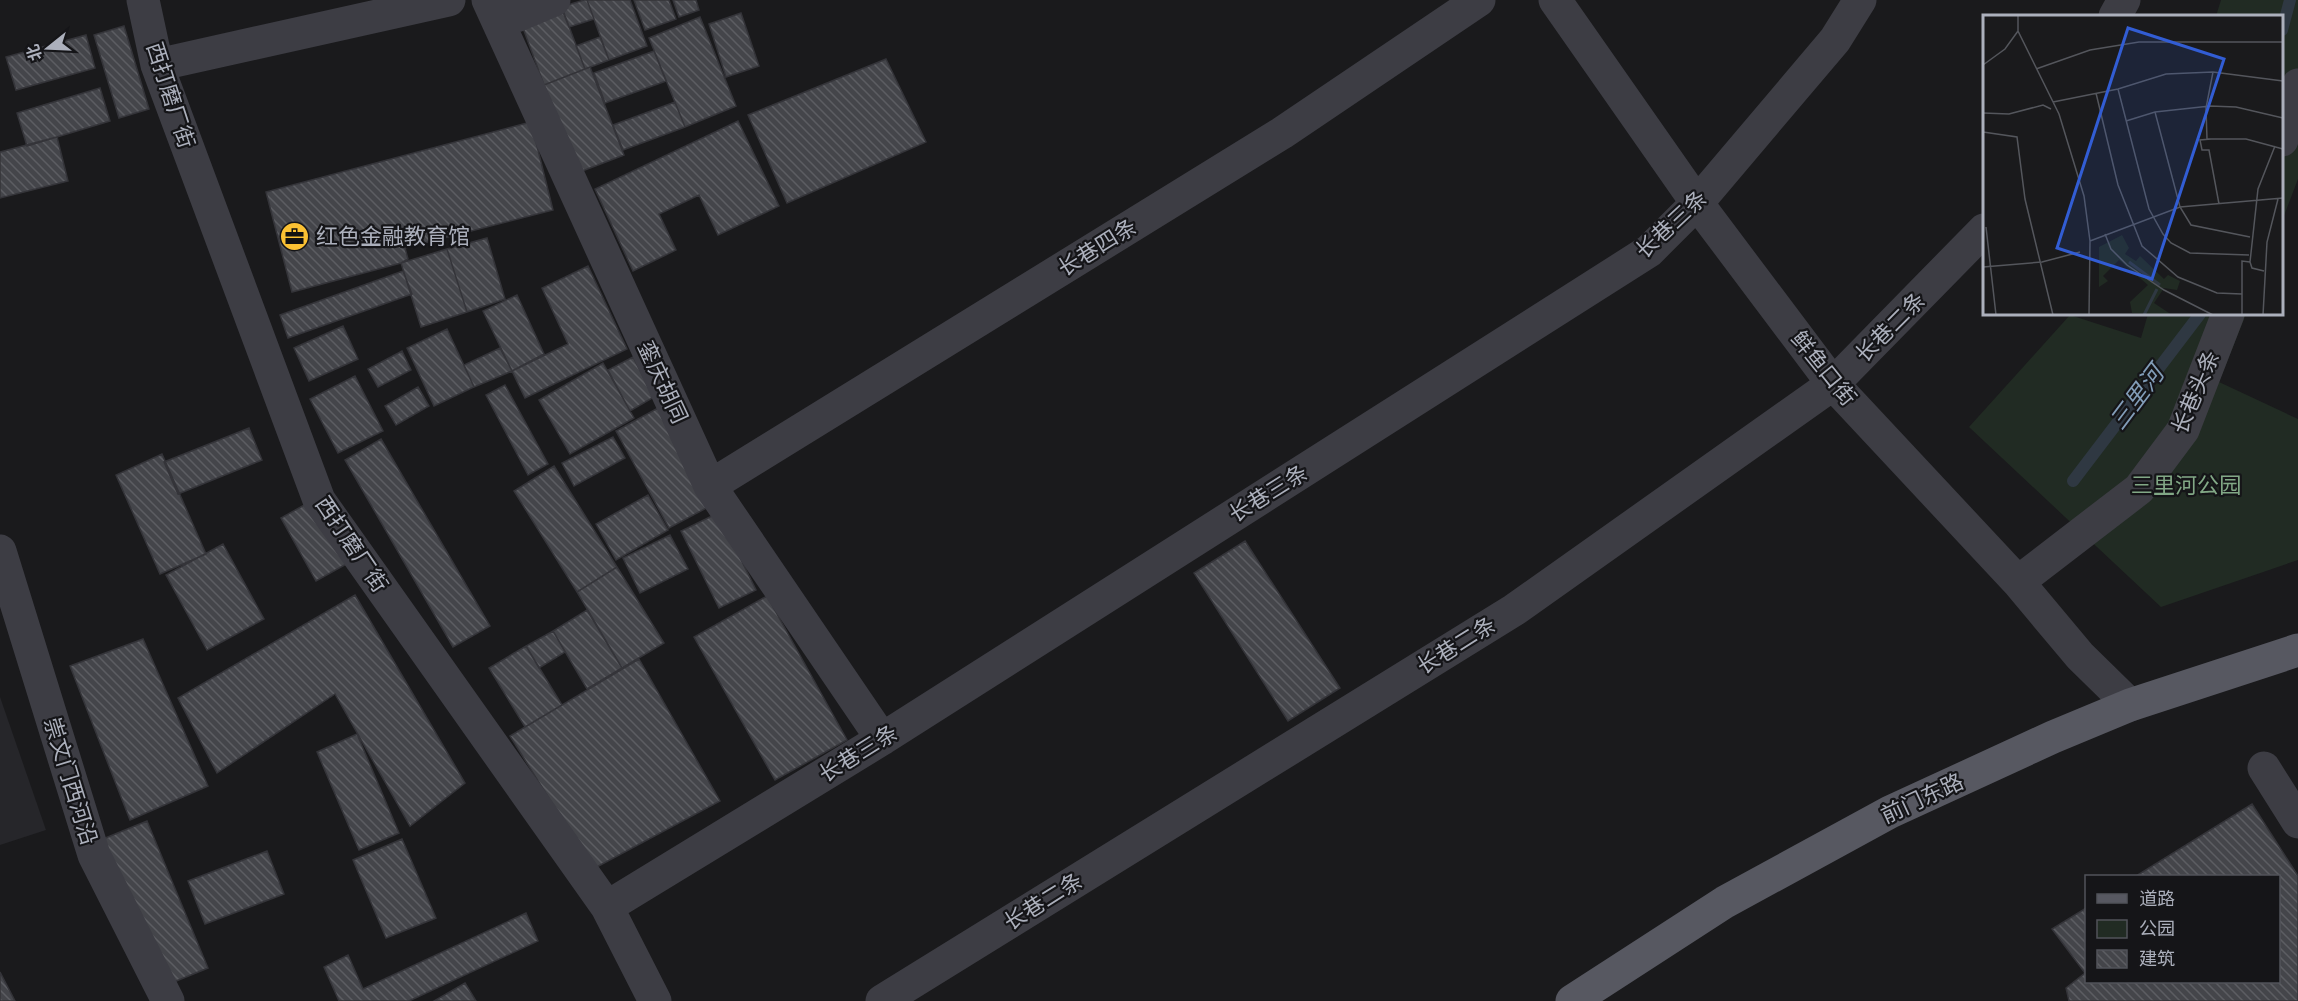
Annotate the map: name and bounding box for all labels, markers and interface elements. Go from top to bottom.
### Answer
inset map [1983,15,2283,315]
north arrow [18,18,78,78]
street label: 西打磨厂街 [141,38,201,152]
text: 北 [22,42,46,63]
street label: 长巷三条 [1629,184,1713,264]
street label: 长巷四条 [1052,212,1142,282]
office icon: 红色金融教育馆 [279,220,311,252]
place label: 红色金融教育馆 [316,222,470,250]
street label: 长巷二条 [1849,286,1931,368]
street label: 鲜鱼口街 [1785,325,1863,411]
street label: 銮庆胡同 [632,336,694,428]
street label: 长巷头条 [2165,346,2225,438]
water label: 三里河 [2102,356,2172,435]
street label: 长巷三条 [1223,458,1313,528]
park label: 三里河公园 [2131,471,2241,499]
street label: 西打磨厂街 [310,491,394,597]
street label: 长巷二条 [1411,610,1501,680]
street label: 崇文门西河沿 [38,714,104,848]
street label: 长巷三条 [813,718,903,788]
street label: 前门东路 [1876,767,1968,829]
street label: 长巷二条 [998,866,1088,936]
legend [2085,875,2280,983]
text: 道路 [2139,887,2175,910]
text: 公园 [2139,917,2175,940]
text: 建筑 [2139,947,2175,970]

